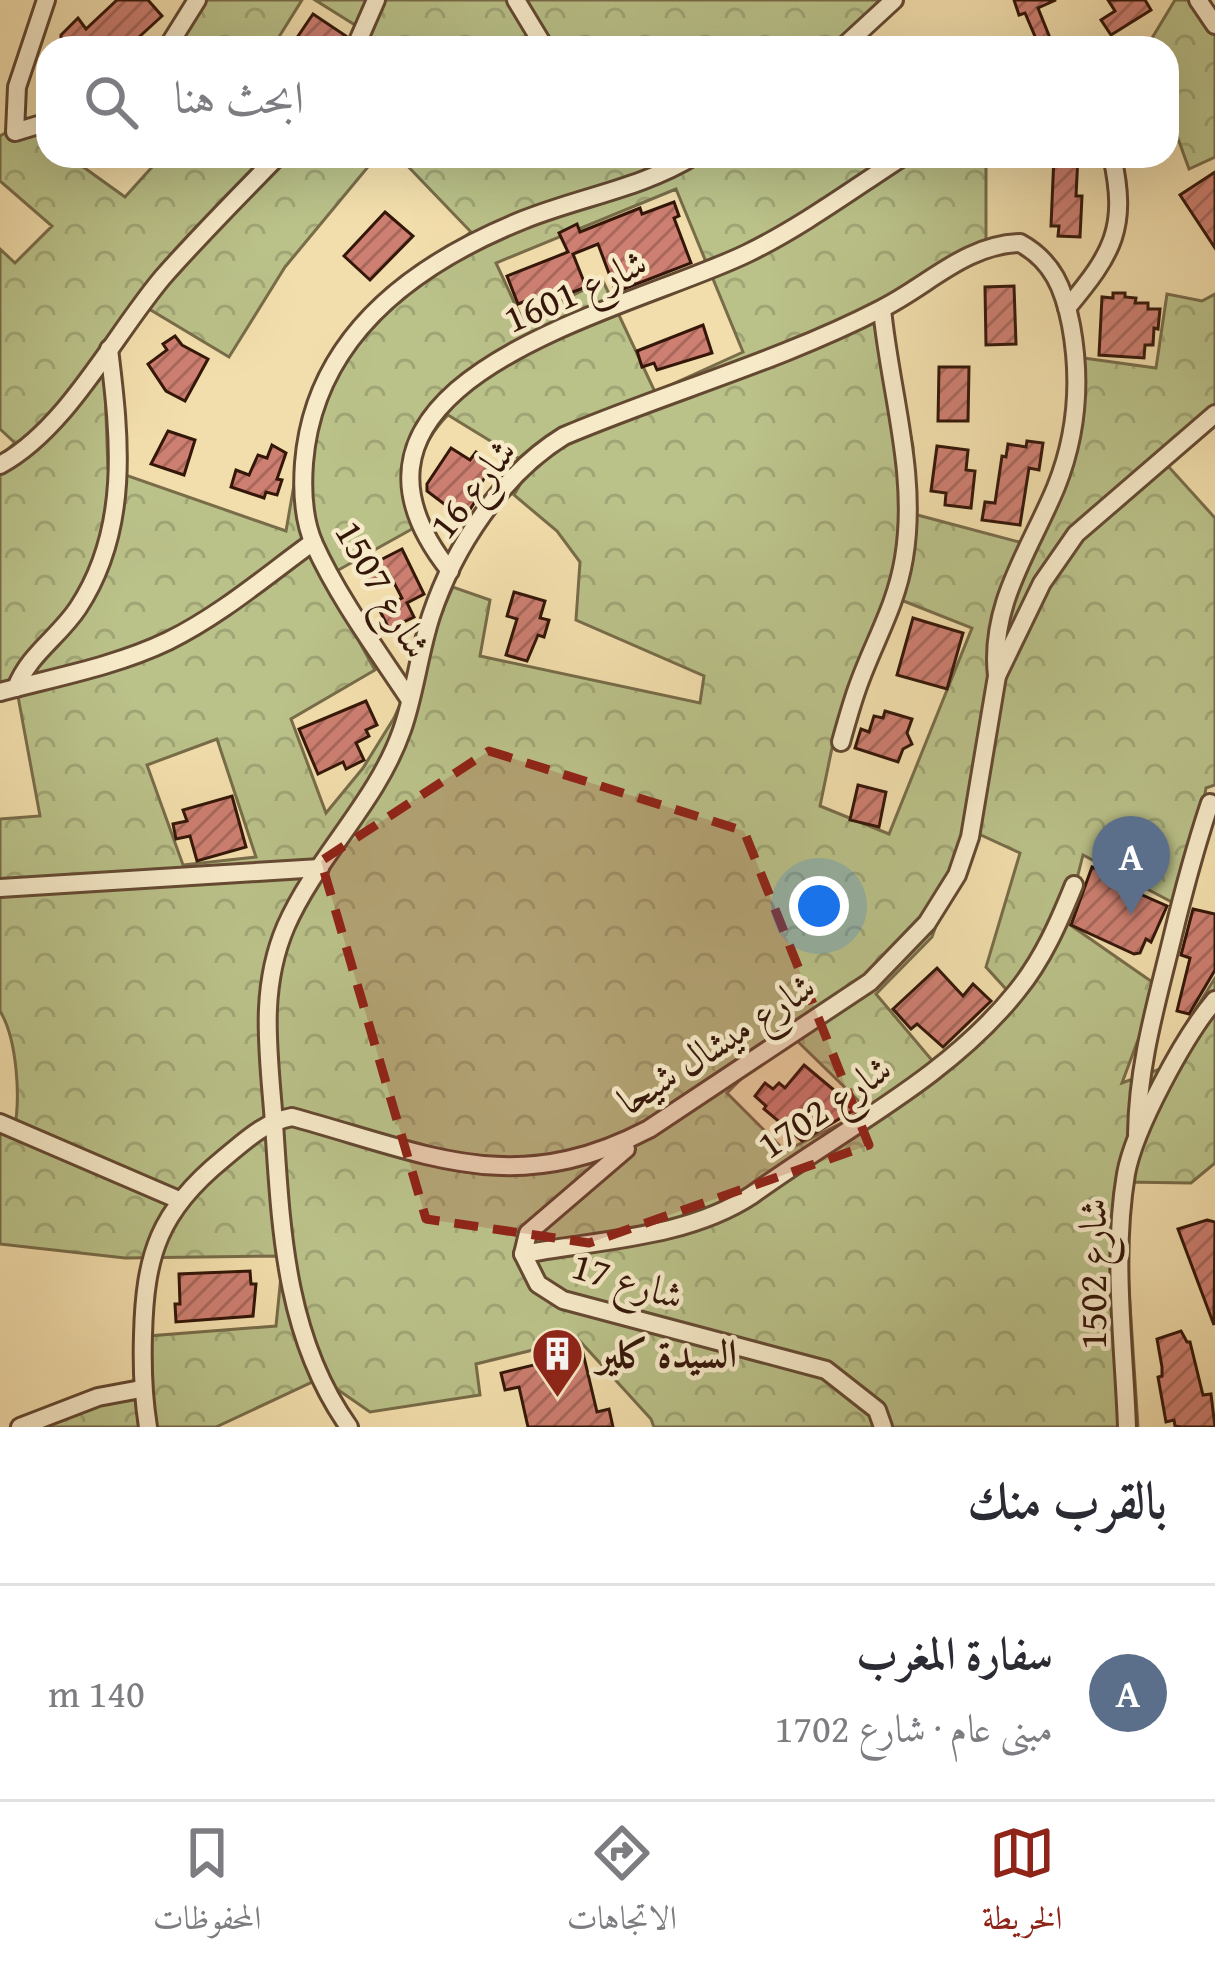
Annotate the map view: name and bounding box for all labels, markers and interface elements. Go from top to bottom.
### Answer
search box [36,36,1179,168]
text: ابحث هنا [174,64,304,129]
icon: search [78,69,144,135]
street label: شارع 1601 [494,233,658,351]
street label: شارع 16 [414,425,533,553]
street label: شارع 1507 [318,509,447,671]
pin: A [1092,816,1170,915]
your location [789,876,849,936]
street label: شارع ميشال شيحا [606,957,829,1132]
street label: شارع 1702 [745,1040,905,1176]
street label: شارع 1502 [1063,1198,1125,1350]
street label: شارع 17 [564,1236,691,1328]
place label: السيدة كلير [593,1324,737,1381]
building icon: السيدة كلير [530,1325,586,1399]
text: بالقرب منك [967,1462,1167,1537]
text: سفارة المغرب [856,1620,1053,1685]
text: 140 m [48,1664,145,1721]
text: A [1116,1664,1140,1721]
text: مبنى عام · شارع 1702 [775,1699,1053,1756]
tab: المحفوظات [153,1820,261,1950]
tab: الاتجاهات [567,1820,677,1950]
tab: الخريطة [982,1820,1062,1950]

